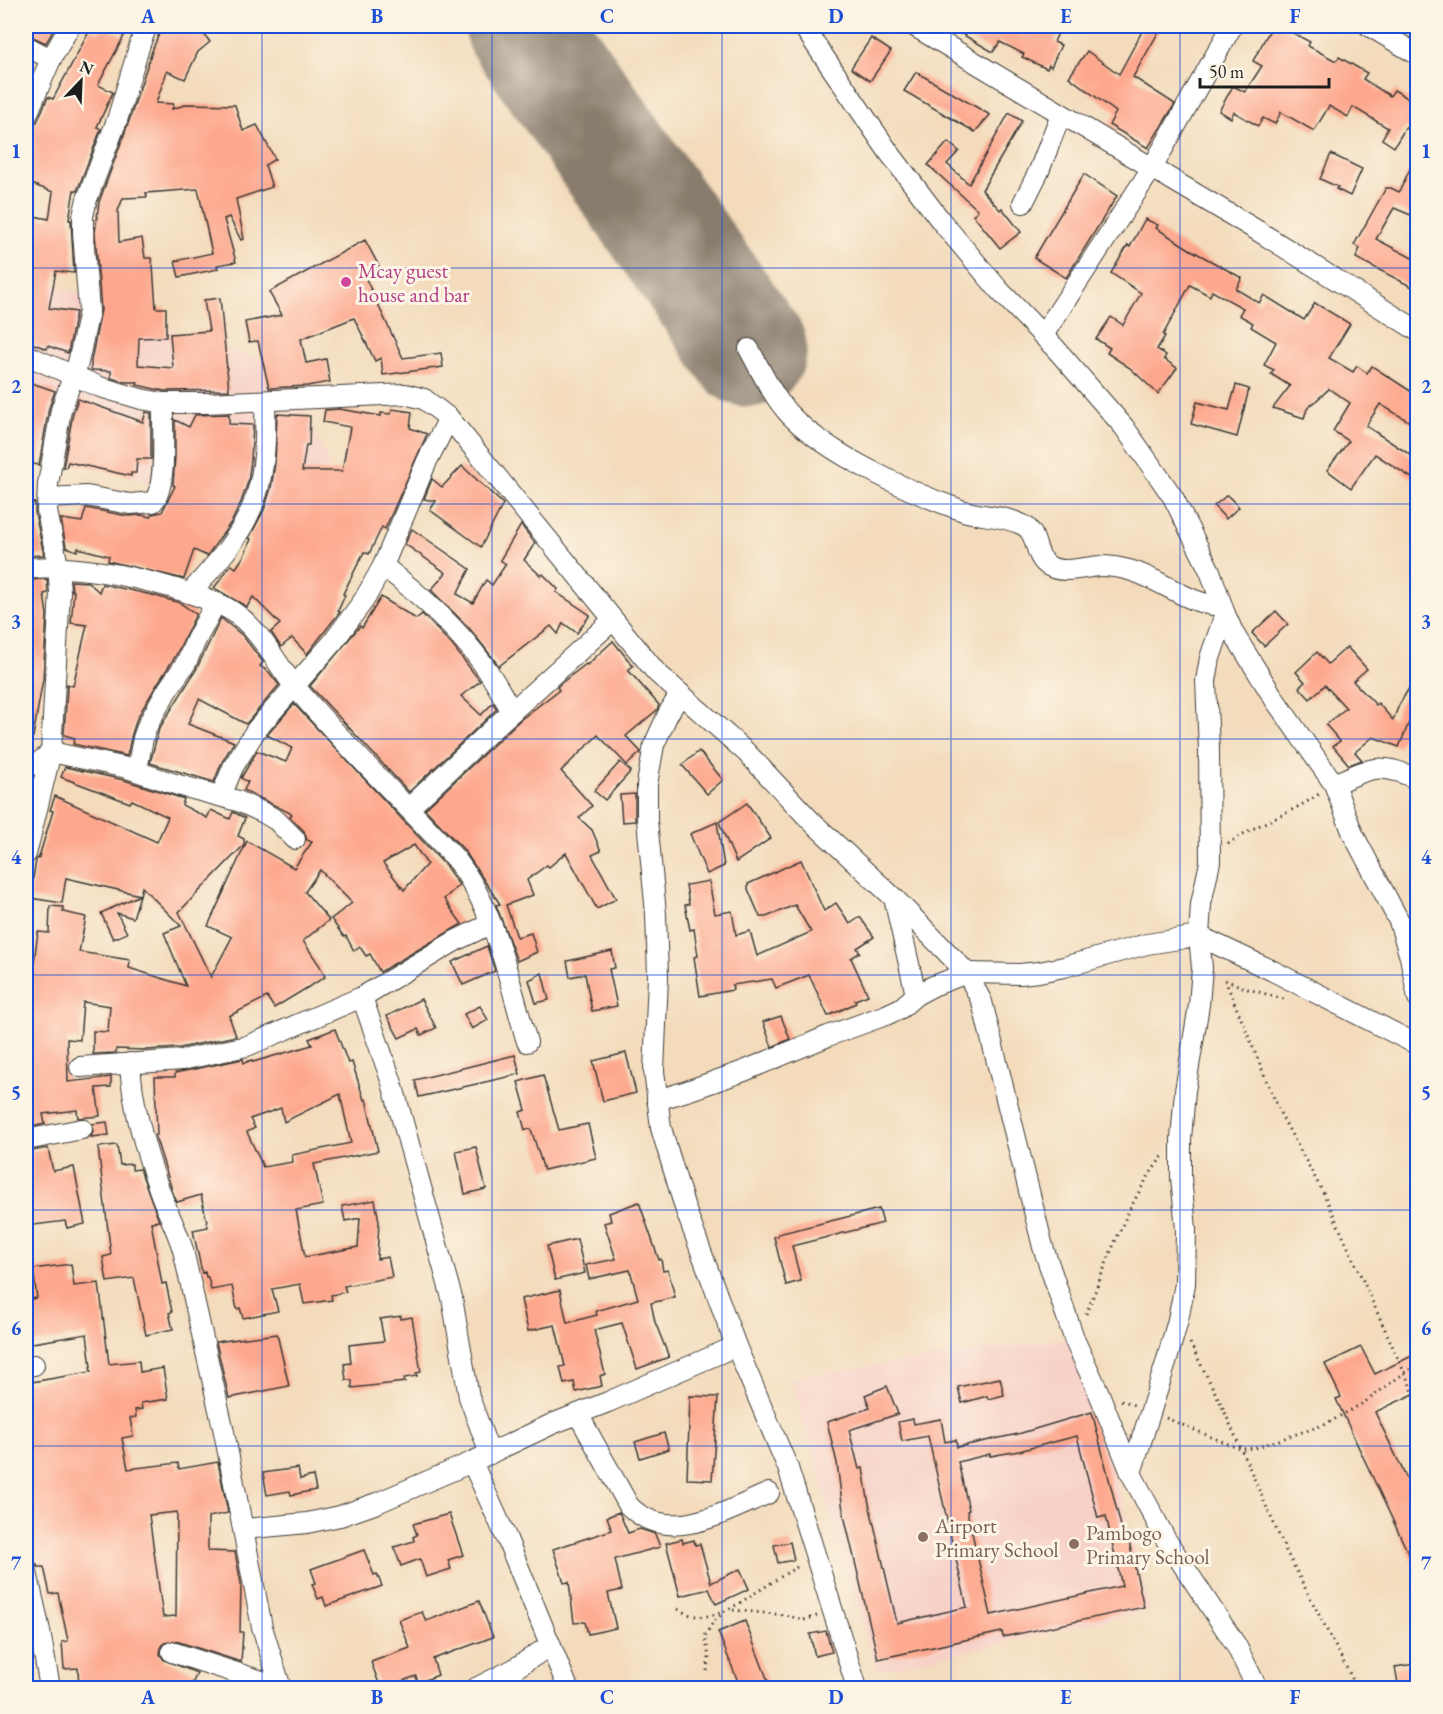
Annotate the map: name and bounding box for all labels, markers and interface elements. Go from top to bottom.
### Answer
text: A [140,3,156,29]
text: B [371,3,383,29]
text: C [600,3,614,29]
text: D [828,3,844,29]
text: E [1060,3,1072,29]
text: F [1290,3,1301,29]
north arrow [51,51,111,111]
scale bar [1200,51,1329,89]
text: N [77,55,97,80]
text: 50 m [1209,60,1244,83]
text: 1 [11,138,21,164]
text: 1 [1421,138,1431,164]
place label: Mcay guest house and bar [358,257,470,308]
marker: Mcay guest house and bar [339,275,353,289]
text: 2 [11,373,22,399]
text: 2 [1421,373,1432,399]
text: 3 [11,608,21,634]
text: 3 [1421,608,1431,634]
text: 4 [11,844,22,870]
text: 4 [1421,844,1432,870]
text: 5 [11,1079,21,1105]
text: 5 [1421,1079,1431,1105]
text: 6 [11,1315,22,1341]
text: 6 [1421,1315,1432,1341]
place label: Airport Primary School [934,1512,1059,1563]
place label: Pambogo Primary School [1086,1519,1210,1570]
marker: Airport Primary School [916,1530,930,1544]
marker: Pambogo Primary School [1067,1537,1081,1551]
text: 7 [11,1550,22,1576]
text: 7 [1421,1550,1432,1576]
text: A [140,1684,156,1710]
text: B [371,1684,383,1710]
text: C [600,1684,614,1710]
text: D [828,1684,844,1710]
text: E [1060,1684,1072,1710]
text: F [1290,1684,1301,1710]

